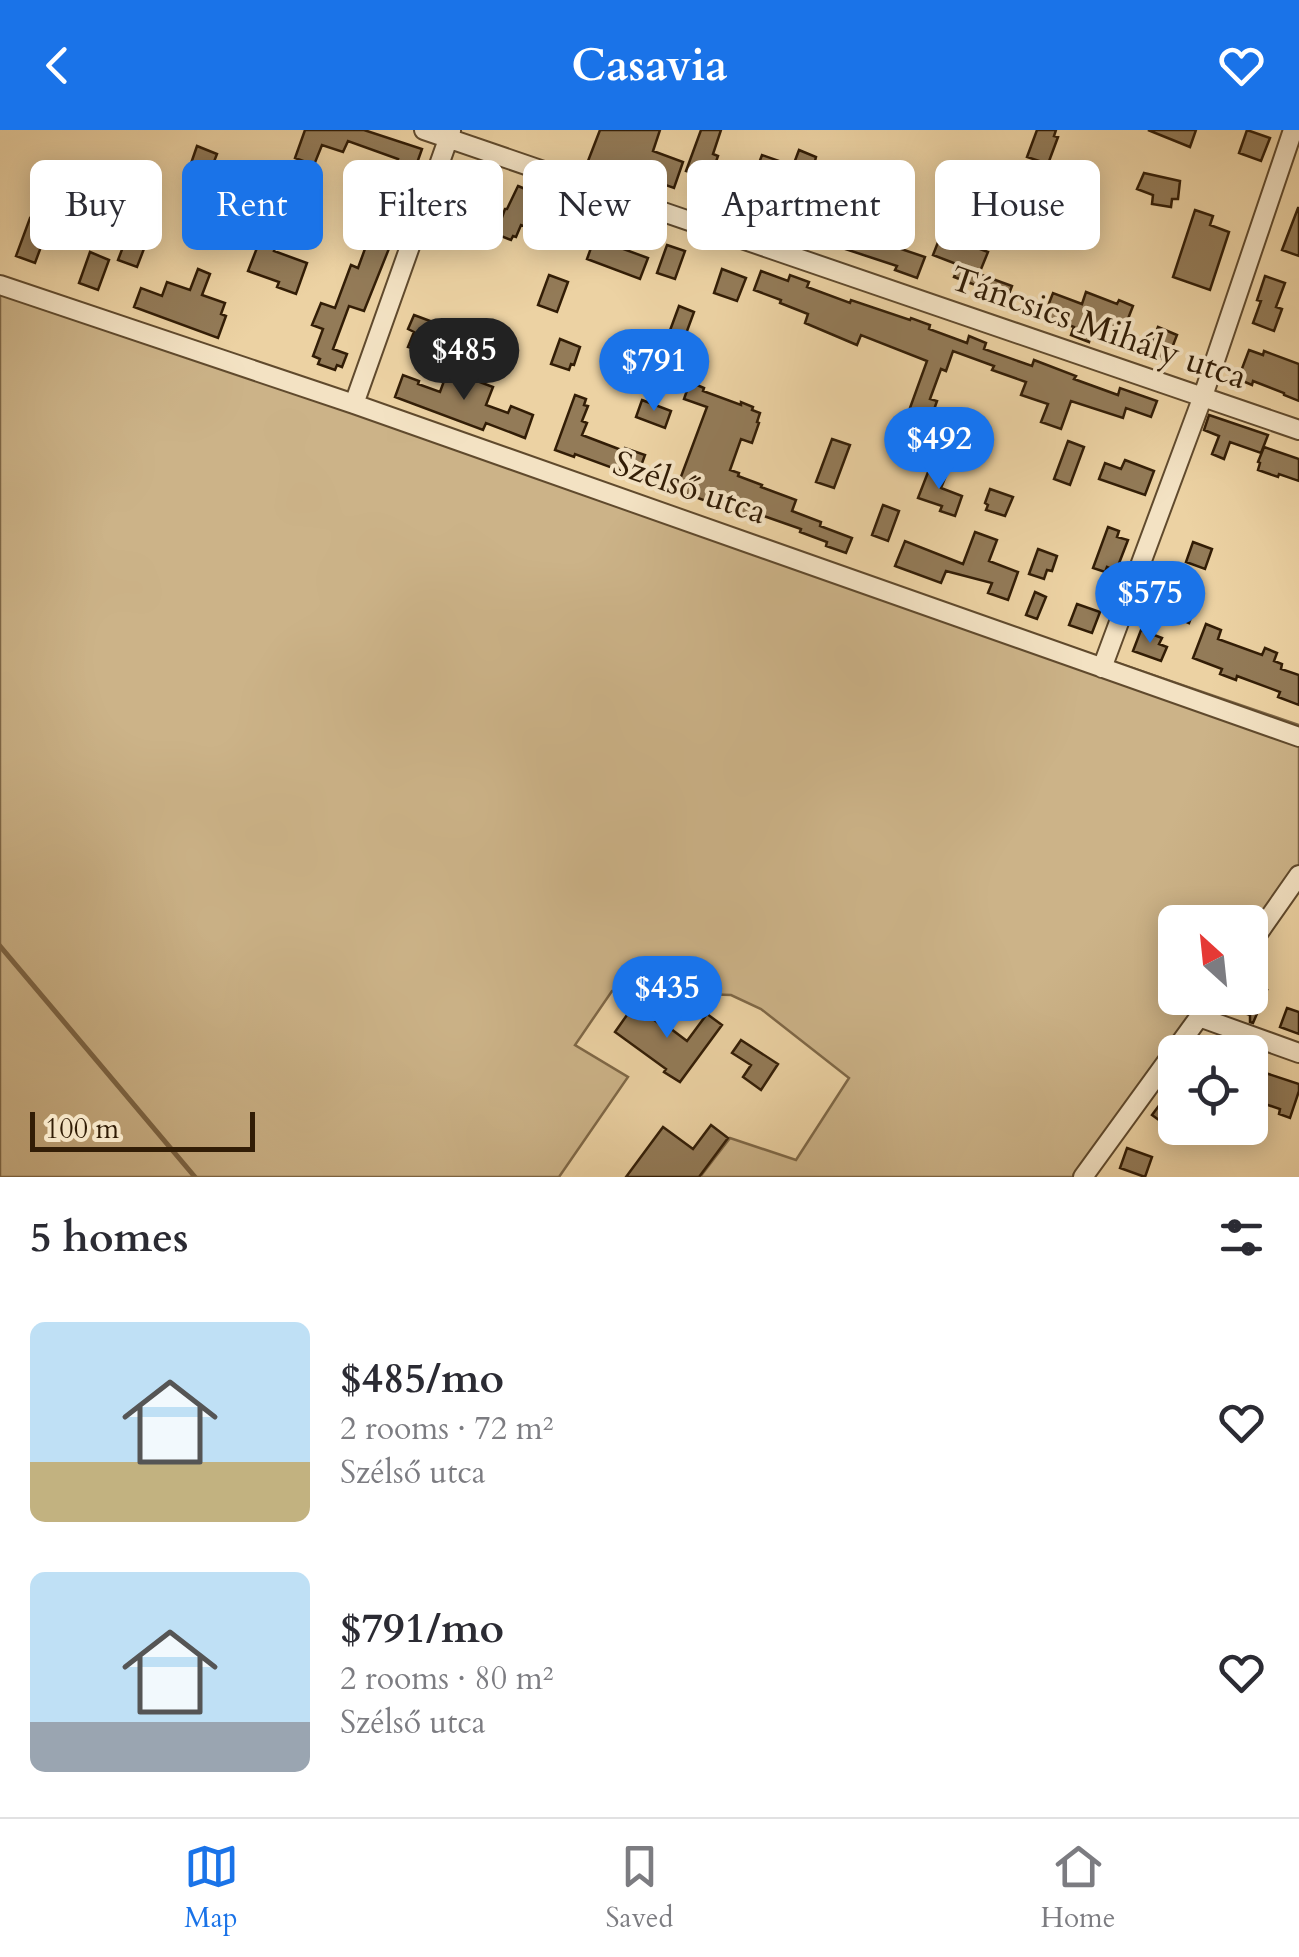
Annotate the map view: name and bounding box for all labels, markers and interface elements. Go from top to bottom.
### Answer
text: Casavia [571,35,728,96]
icon: back [30,38,85,93]
icon: heart [1214,38,1269,93]
chip: Buy [30,160,162,250]
chip: Rent [182,160,323,250]
chip: Filters [343,160,503,250]
chip: New [523,160,667,250]
chip: Apartment [687,160,915,250]
chip: House [935,160,1100,250]
street label: Táncsics Mihály utca [944,255,1253,401]
pin: $485 [405,318,523,403]
text: $485 [431,328,497,372]
pin: $791 [595,329,713,414]
text: $791 [621,339,687,383]
pin: $492 [880,407,998,492]
text: $492 [906,417,972,461]
street label: Szélső utca [607,439,773,537]
pin: $575 [1091,561,1209,646]
text: $575 [1117,571,1183,615]
north arrow [1158,905,1268,1015]
map controls [1158,905,1268,1145]
pin: $435 [608,956,726,1041]
text: $435 [634,966,700,1010]
button: locate [1158,1035,1268,1145]
scale bar [30,1107,255,1151]
text: 100 m [45,1110,119,1148]
text: 5 homes [30,1209,188,1266]
icon: filters [1214,1210,1269,1265]
text: $485/mo [340,1350,504,1407]
icon: home [110,1362,230,1482]
icon: heart [1214,1395,1269,1450]
text: 2 rooms · 72 m² [340,1407,553,1451]
text: Szélső utca [340,1451,486,1495]
text: $791/mo [340,1600,504,1657]
icon: home [110,1612,230,1732]
icon: heart [1214,1645,1269,1700]
text: 2 rooms · 80 m² [340,1657,553,1701]
text: Szélső utca [340,1701,486,1745]
tab: Map [184,1839,239,1937]
tab: Saved [606,1839,673,1937]
tab: Home [1041,1839,1115,1937]

